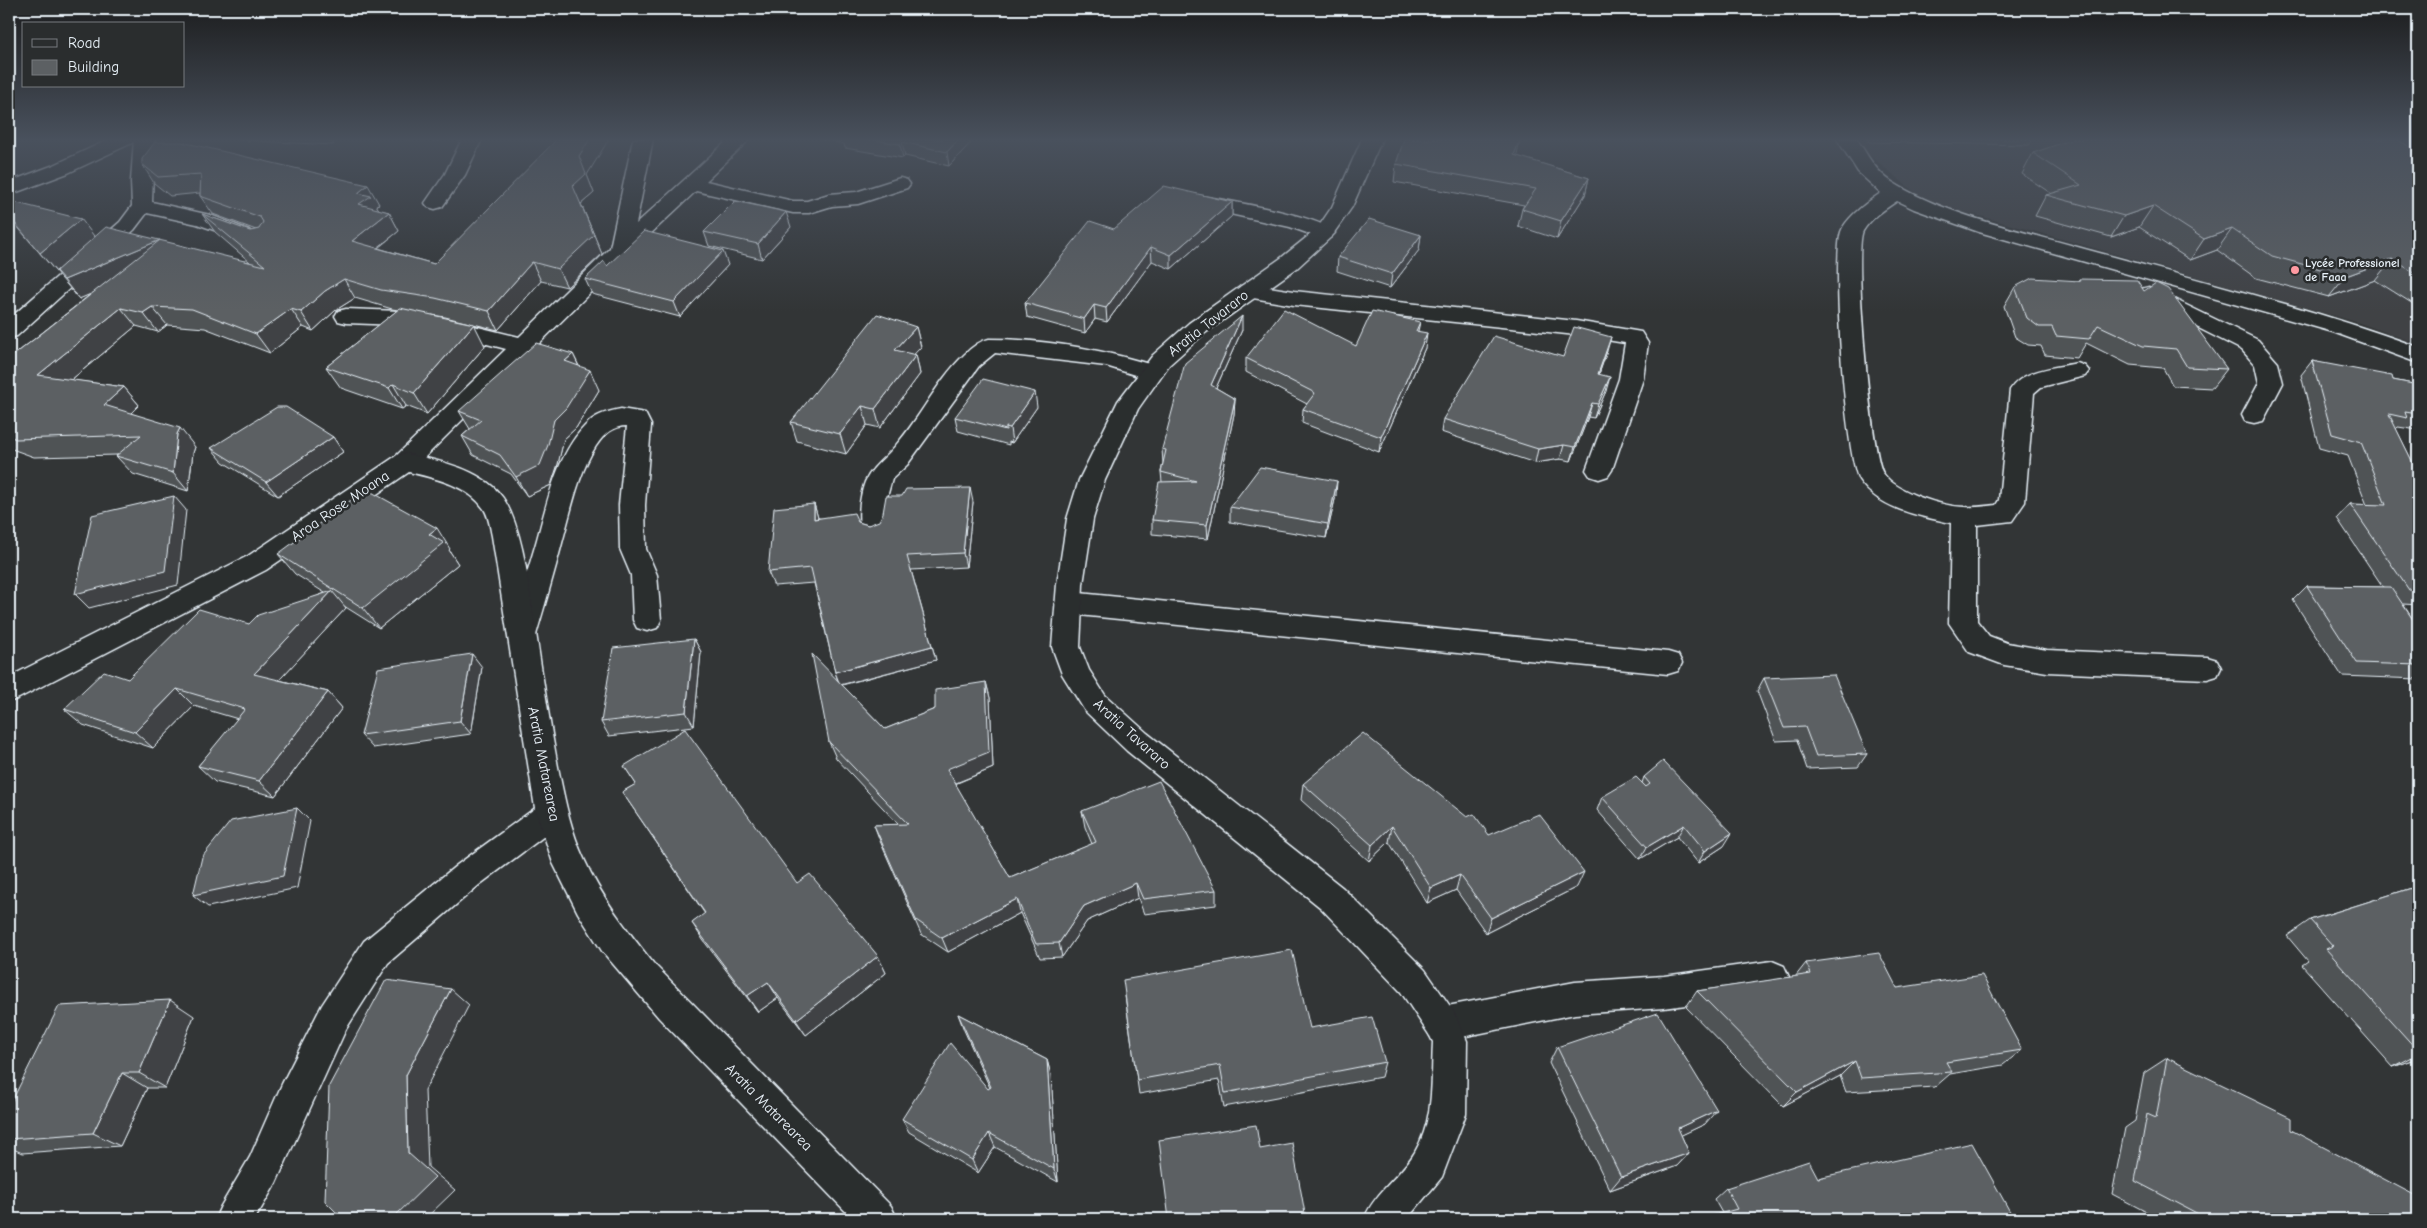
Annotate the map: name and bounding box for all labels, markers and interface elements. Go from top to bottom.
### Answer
legend [22,22,185,88]
text: Road [68,34,100,52]
text: Building [68,58,119,76]
place label: Lycée Professionel de Faaa [2305,256,2400,284]
marker: Lycée Professionel de Faaa [2289,264,2301,276]
street label: Aratia Tavararo [1164,286,1252,360]
street label: Aroa Rose Moana [287,466,393,546]
street label: Aratia Tavararo [1090,695,1174,773]
street label: Aratia Matarearea [524,705,564,823]
street label: Aratia Matarearea [722,1060,816,1154]

